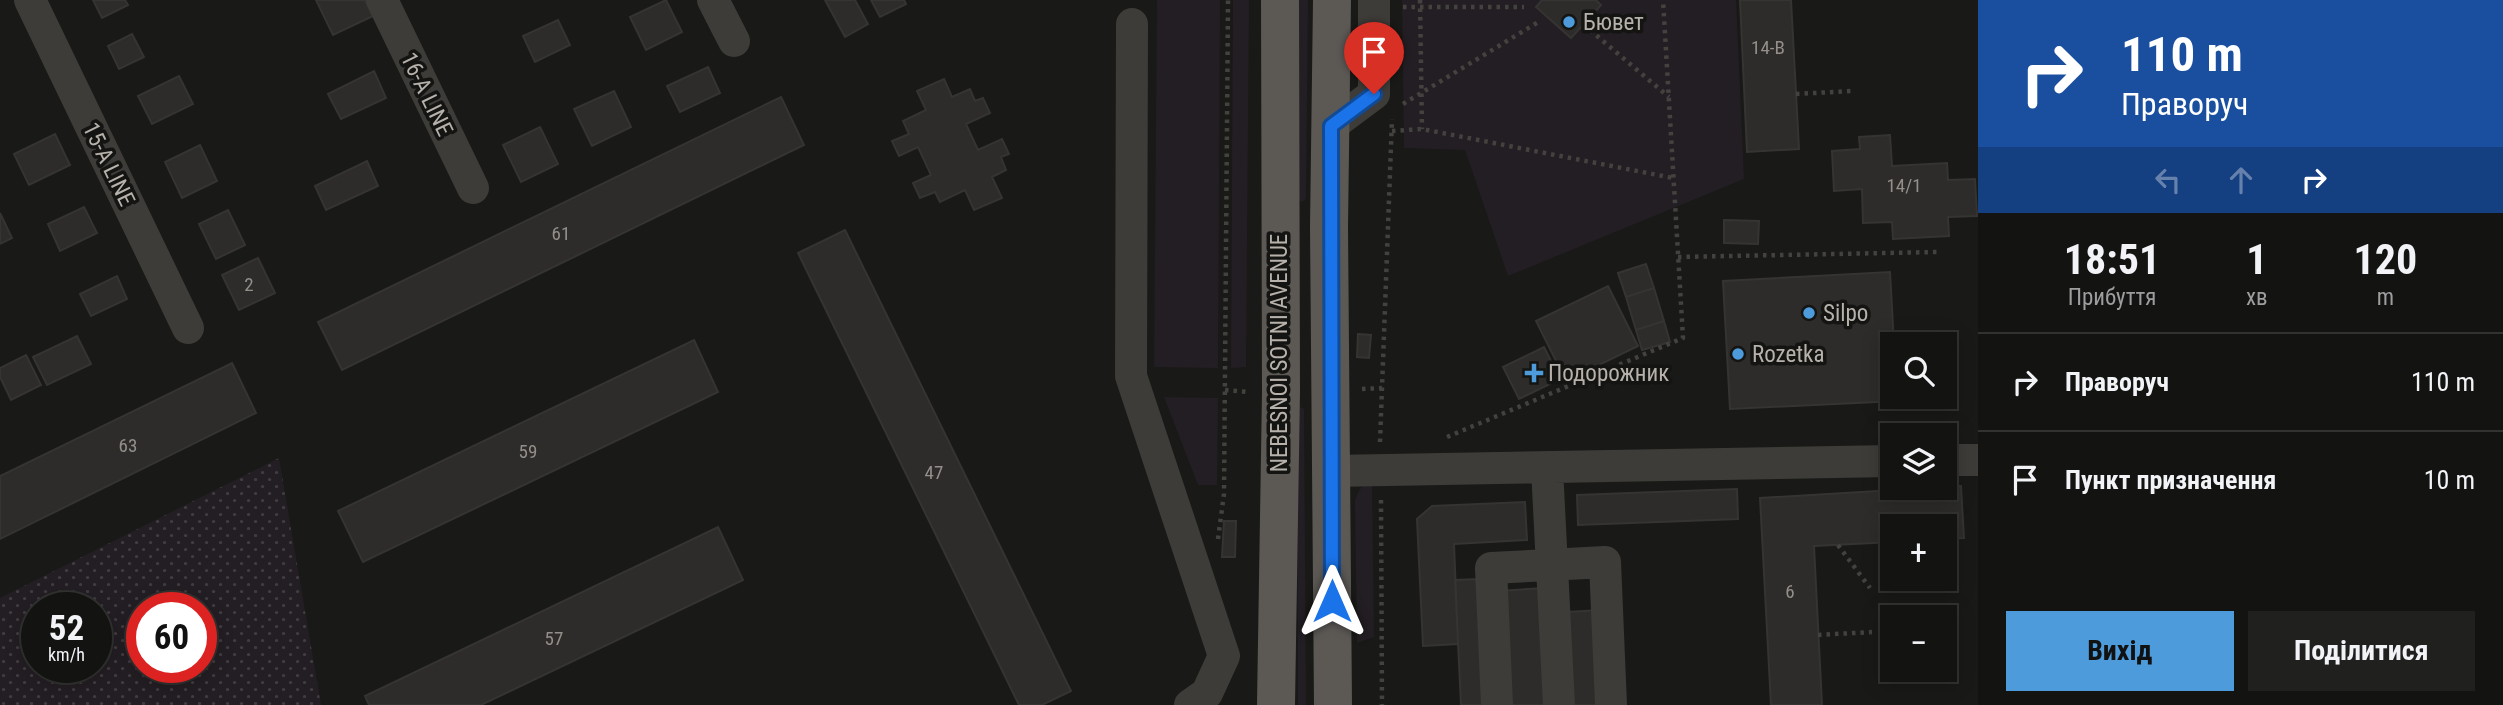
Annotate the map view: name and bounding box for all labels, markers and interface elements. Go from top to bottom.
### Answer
place label: Бювет [1583,9,1644,36]
marker: Бювет [1561,14,1577,30]
pin [1344,22,1404,94]
text: 110 m [2121,26,2243,83]
icon: right [2006,28,2097,119]
icon: arrive [1355,33,1393,71]
house number: 14-В [1751,36,1785,59]
street label: 16-A LINE [395,48,458,140]
text: Праворуч [2121,85,2248,123]
street label: 15-A LINE [77,118,140,210]
icon: left [2149,161,2187,199]
icon: ahead [2222,161,2260,199]
icon: right [2295,161,2333,199]
house number: 14/1 [1886,174,1922,197]
house number: 61 [552,222,570,245]
street label: NEBESNOI SOTNI AVENUE [1266,234,1293,472]
text: 18:51 [2064,235,2160,284]
text: 1 [2246,235,2267,284]
text: 120 [2353,235,2417,284]
house number: 2 [244,273,254,296]
text: Прибуття [2068,284,2156,311]
text: хв [2246,284,2268,311]
text: m [2377,284,2394,311]
place label: Silpo [1823,300,1868,327]
marker: Silpo [1801,305,1817,321]
map controls [1880,332,1957,682]
button: search [1880,332,1957,409]
place label: Rozetka [1752,341,1824,368]
marker: Rozetka [1730,346,1746,362]
place label: Подорожник [1548,360,1669,387]
icon: right [2006,363,2044,401]
marker: Подорожник [1526,365,1542,381]
text: Праворуч [2065,367,2169,397]
text: 110 m [2411,367,2475,397]
button: layers [1880,423,1957,500]
house number: 63 [119,434,137,457]
house number: 59 [519,440,537,463]
house number: 47 [925,461,943,484]
icon: arrive [2006,461,2044,499]
text: Пункт призначення [2065,465,2276,495]
text: 10 m [2424,465,2475,495]
button: + [1880,514,1957,591]
position arrow [1295,564,1369,638]
house number: 6 [1785,580,1795,603]
speed limit sign: 60 [126,592,217,683]
button: − [1880,605,1957,682]
text: 52 [49,608,84,649]
button: Вихід [2006,611,2234,691]
button: Поділитися [2248,611,2475,691]
house number: 57 [545,627,563,650]
text: km/h [48,644,85,665]

